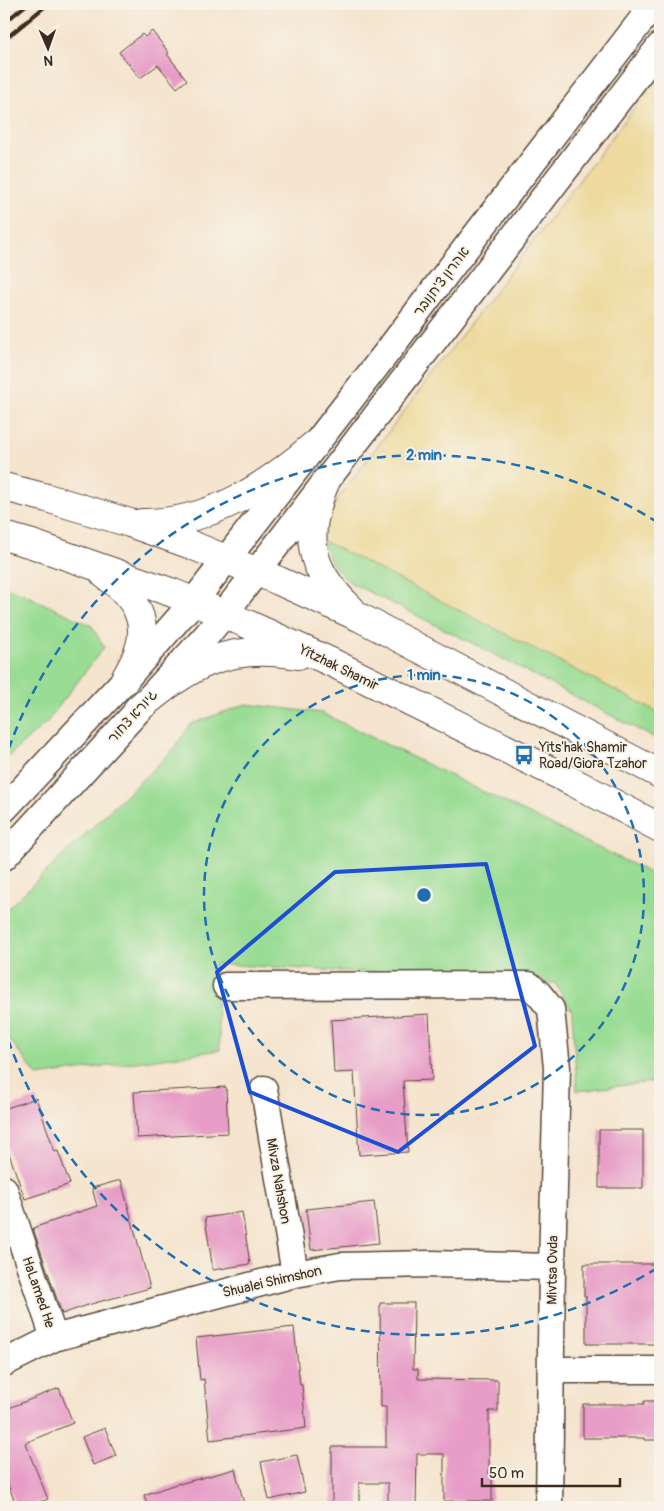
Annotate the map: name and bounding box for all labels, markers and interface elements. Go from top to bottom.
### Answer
north arrow [22,22,72,72]
text: N [43,52,53,69]
street label: אהרון צ'חנובר [410,243,473,320]
text: 2 min [406,446,442,465]
street label: Yitzhak Shamir [295,640,381,694]
text: 1 min [407,666,441,685]
street label: גיורא צחור [104,686,161,747]
place label: Yits'hak Shamir Road/Giora Tzahor [538,739,647,772]
bus stop icon: Yits'hak Shamir Road/Giora Tzahor [513,744,535,766]
centre of rings [415,886,433,904]
street label: Mivza Nahshon [263,1137,294,1225]
street label: Mivtsa Ovda [543,1235,562,1305]
street label: HaLamed He [18,1254,59,1330]
street label: Shualei Shimshon [221,1262,324,1301]
scale bar [482,1456,619,1488]
text: 50 m [489,1464,524,1483]

